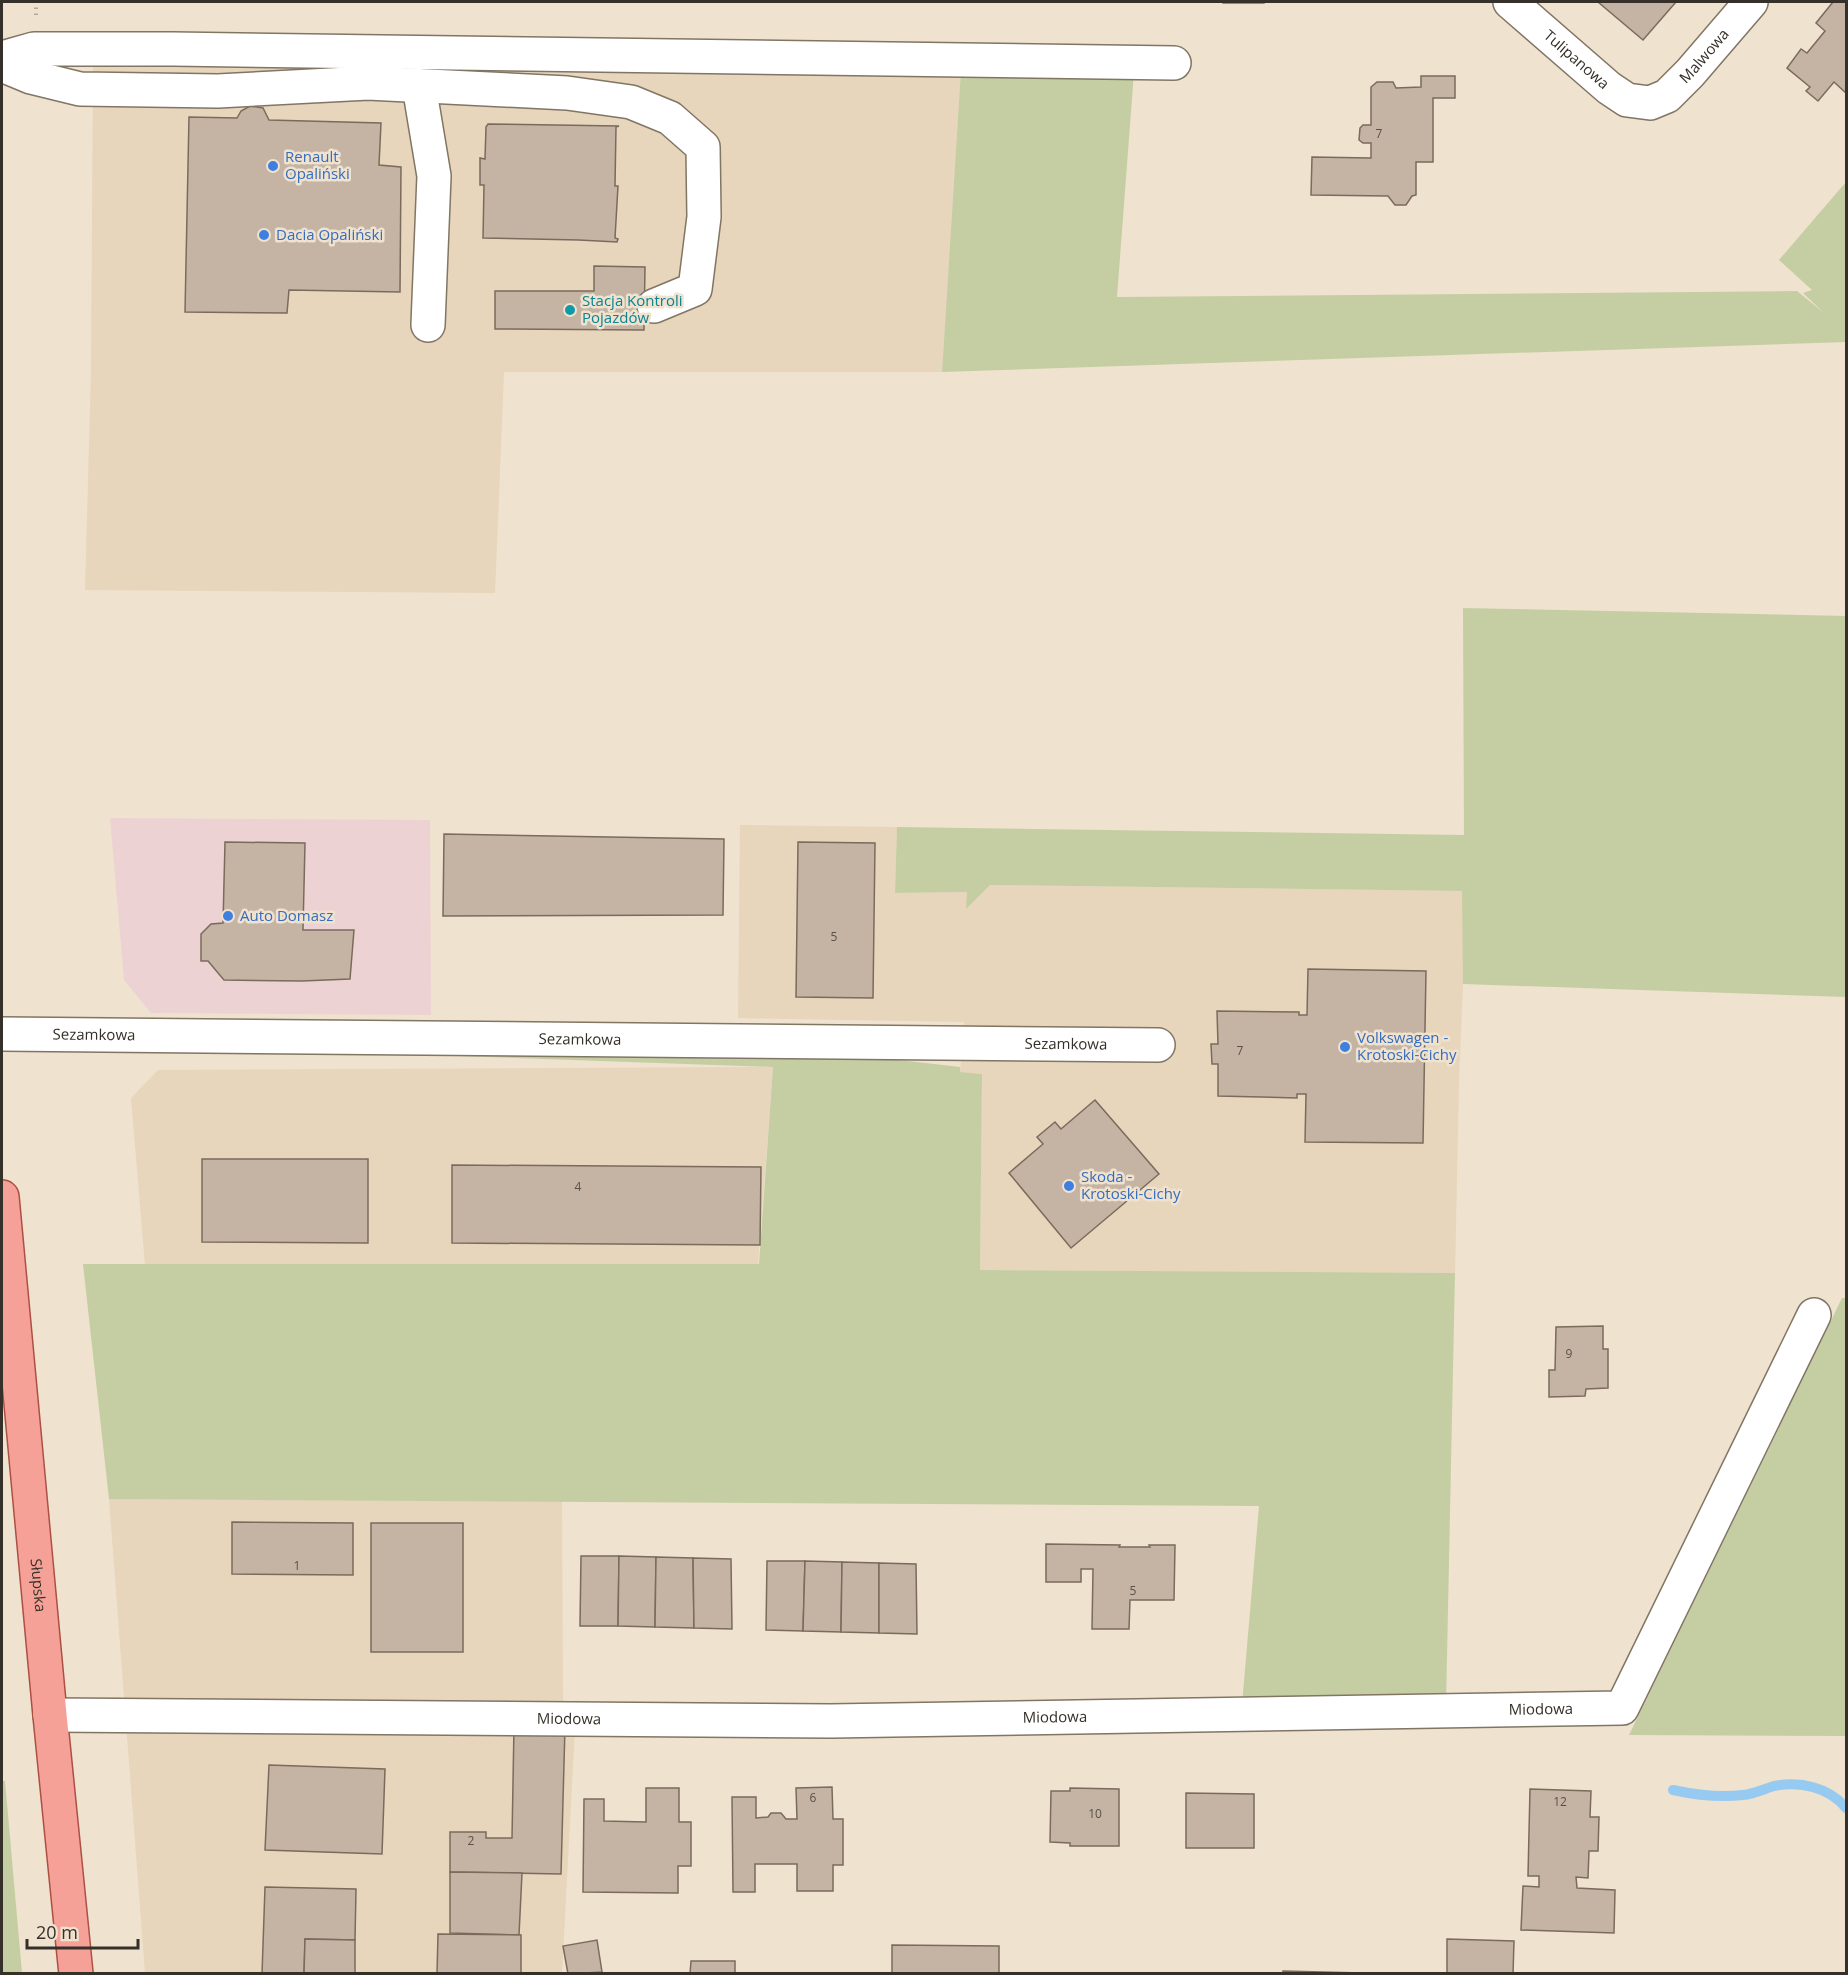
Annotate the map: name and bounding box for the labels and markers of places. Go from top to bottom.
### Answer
place label: Renault Opaliński [285,146,350,183]
marker: Renault Opaliński [266,159,280,173]
place label: Dacia Opaliński [276,224,383,244]
marker: Dacia Opaliński [257,228,271,242]
place label: Stacja Kontroli Pojazdów [582,290,683,327]
marker: Stacja Kontroli Pojazdów [563,303,577,317]
place label: Auto Domasz [240,905,333,925]
marker: Auto Domasz [221,909,235,923]
place label: Volkswagen - Krotoski-Cichy [1357,1027,1457,1064]
marker: Volkswagen - Krotoski-Cichy [1338,1040,1352,1054]
place label: Skoda - Krotoski-Cichy [1081,1166,1181,1203]
marker: Skoda - Krotoski-Cichy [1062,1179,1076,1193]

